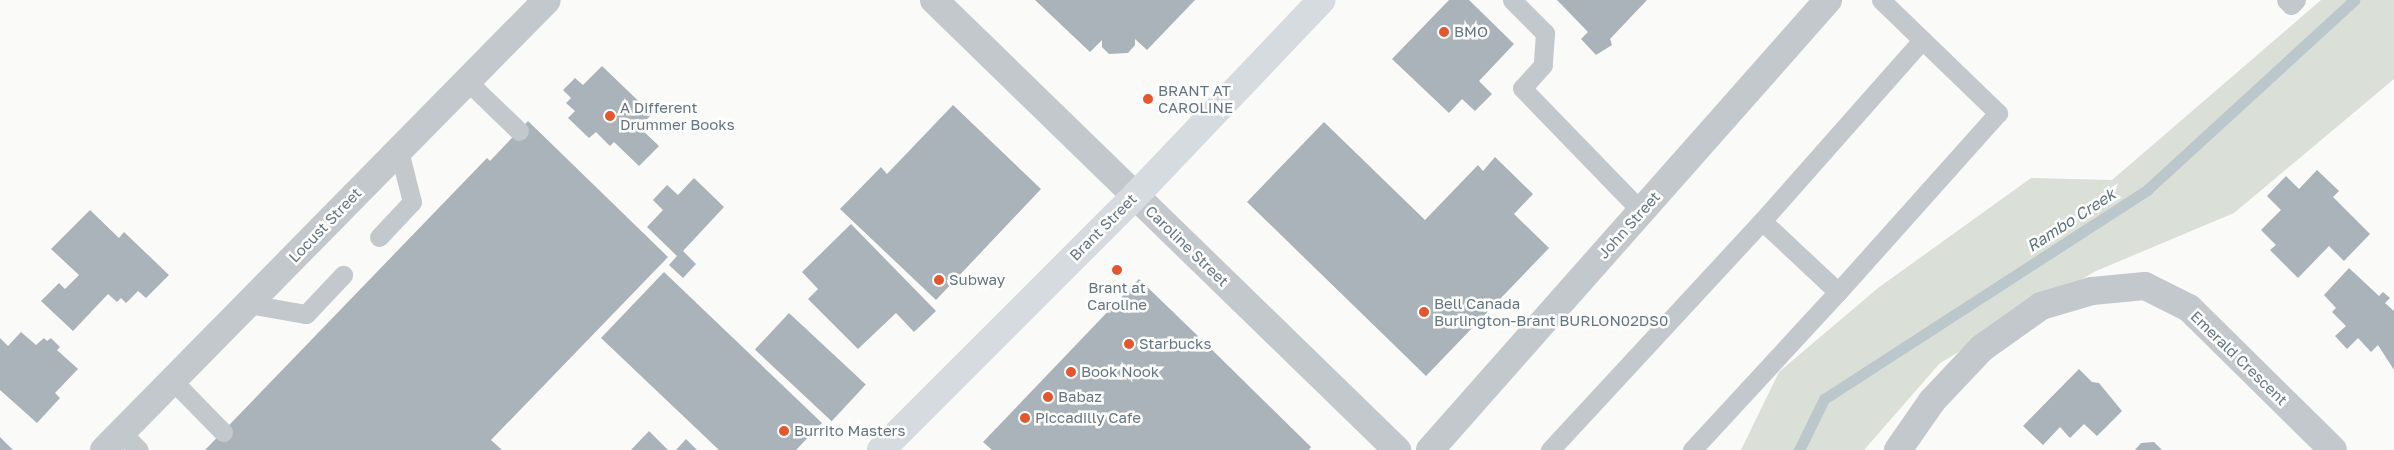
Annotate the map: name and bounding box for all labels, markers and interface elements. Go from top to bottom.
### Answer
place label: BMO [1454,23,1488,41]
marker: BMO [1438,26,1450,38]
place label: BRANT AT CAROLINE [1158,81,1233,116]
marker: BRANT AT CAROLINE [1142,93,1154,105]
place label: A Different Drummer Books [620,98,735,133]
marker: A Different Drummer Books [604,110,616,122]
street label: Locust Street [285,184,365,266]
water label: Rambo Creek [2023,184,2119,256]
street label: John Street [1594,188,1664,262]
street label: Brant Street [1066,190,1140,264]
street label: Caroline Street [1142,202,1232,290]
marker: Brant at Caroline [1111,264,1123,276]
place label: Subway [949,271,1005,289]
marker: Subway [933,274,945,286]
place label: Brant at Caroline [1087,278,1147,313]
place label: Bell Canada Burlington-Brant BURLON02DS0 [1434,294,1668,329]
marker: Bell Canada Burlington-Brant BURLON02DS0 [1418,306,1430,318]
street label: Emerald Crescent [2187,307,2291,409]
place label: Starbucks [1139,335,1212,353]
marker: Starbucks [1123,338,1135,350]
place label: Book Nook [1081,363,1159,381]
marker: Book Nook [1065,366,1077,378]
place label: Babaz [1058,388,1102,406]
marker: Babaz [1042,391,1054,403]
place label: Piccadilly Cafe [1035,409,1141,427]
marker: Piccadilly Cafe [1019,412,1031,424]
place label: Burrito Masters [794,422,905,440]
marker: Burrito Masters [778,425,790,437]

